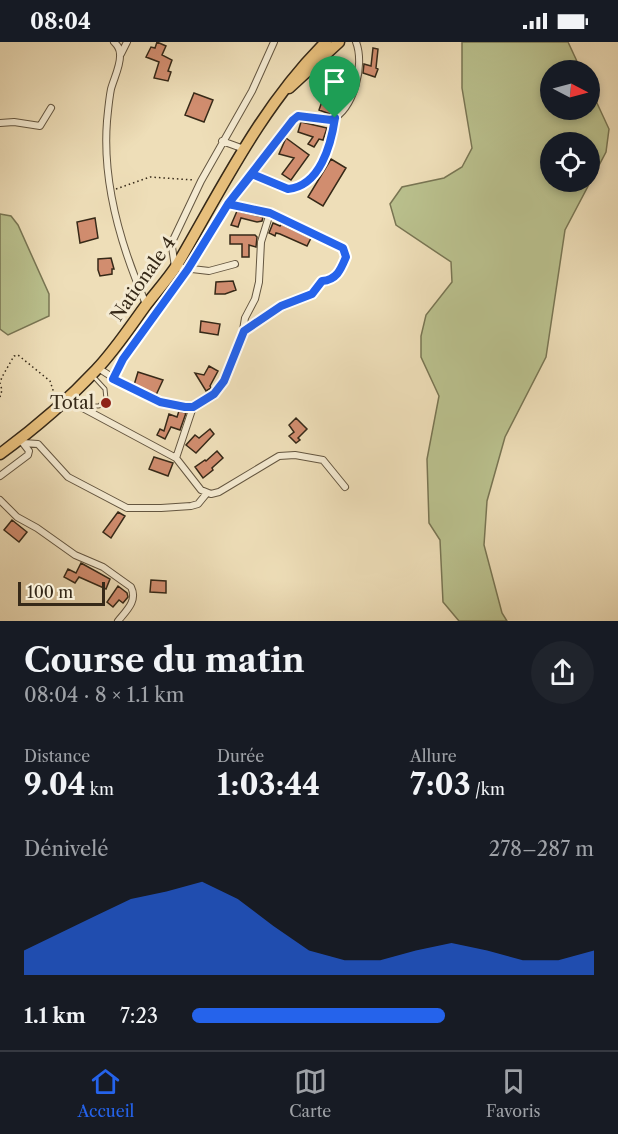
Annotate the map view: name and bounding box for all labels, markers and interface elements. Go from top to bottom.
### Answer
text: 08:04 [30,8,91,35]
pin [309,56,360,118]
north arrow [540,60,600,120]
map controls [540,60,600,192]
icon: arrive [318,65,351,98]
button: locate [540,132,600,192]
street label: Nationale 4 [106,232,180,326]
place label: Total [50,392,94,414]
marker: Total [99,396,113,410]
scale bar [18,579,105,606]
text: 100 m [27,582,73,602]
text: Course du matin [24,640,305,681]
button: share [531,641,594,704]
text: 08:04 · 8 × 1.1 km [24,683,184,707]
text: Distance [24,746,90,766]
text: Durée [217,746,264,766]
text: Allure [410,746,457,766]
text: 9.04 [24,766,86,803]
text: 1:03:44 [217,766,320,803]
text: 7:03 [410,766,471,803]
text: km [86,779,114,799]
text: /km [471,779,505,799]
text: Dénivelé [24,837,108,861]
text: 278–287 m [489,837,594,861]
text: 1.1 km [24,1004,86,1028]
text: 7:23 [120,1004,158,1028]
tab: Accueil [77,1065,134,1121]
tab: Carte [289,1065,331,1121]
tab: Favoris [486,1065,541,1121]

